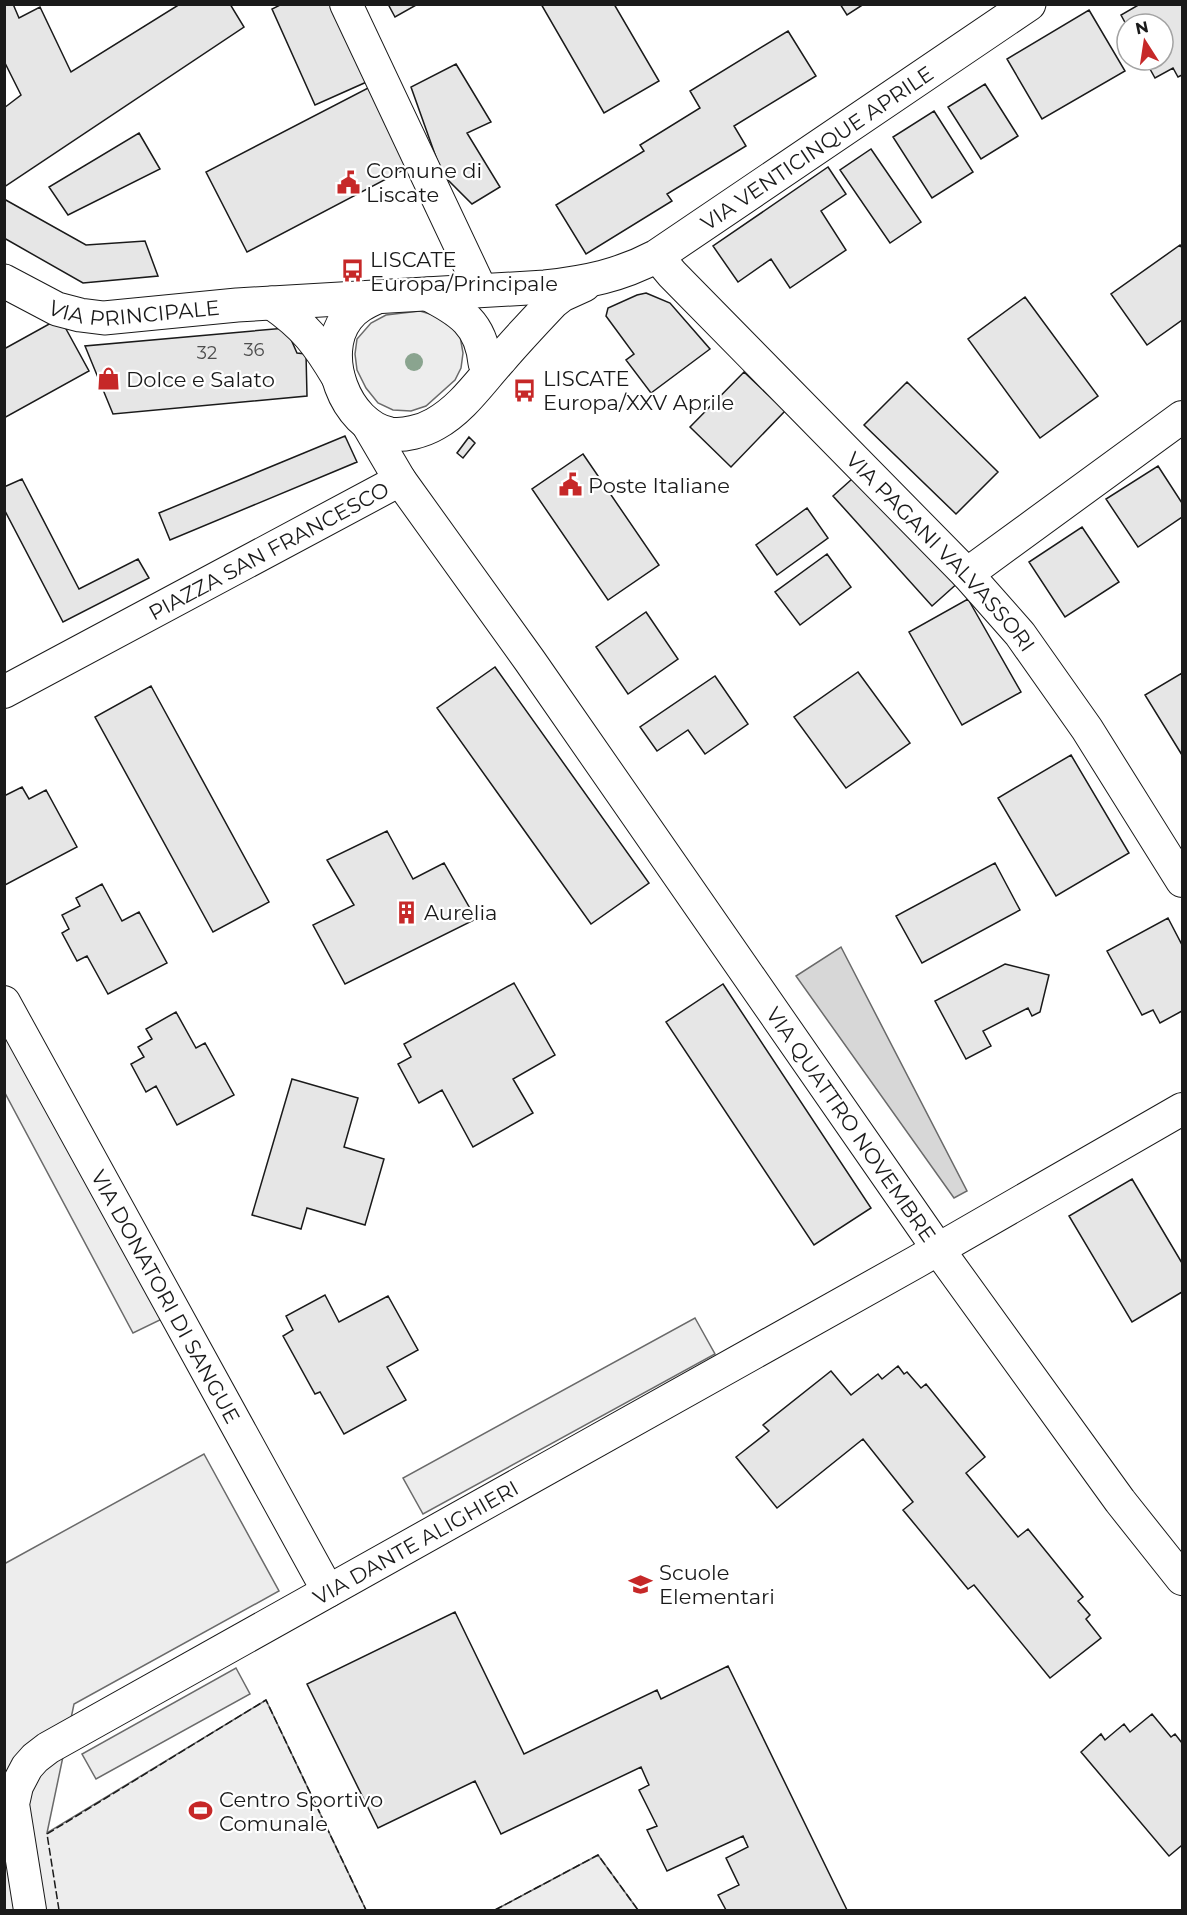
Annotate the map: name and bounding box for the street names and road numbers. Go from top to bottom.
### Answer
street label: VIA VENTICINQUE APRILE [696,60,938,235]
street label: VIA PRINCIPALE [44,294,221,330]
street label: VIA PAGANI VALVASSORI [841,446,1041,656]
street label: PIAZZA SAN FRANCESCO [144,476,393,625]
street label: VIA QUATTRO NOVEMBRE [761,1002,942,1246]
street label: VIA DONATORI DI SANGUE [86,1165,246,1427]
street label: VIA DANTE ALIGHIERI [309,1475,523,1610]

